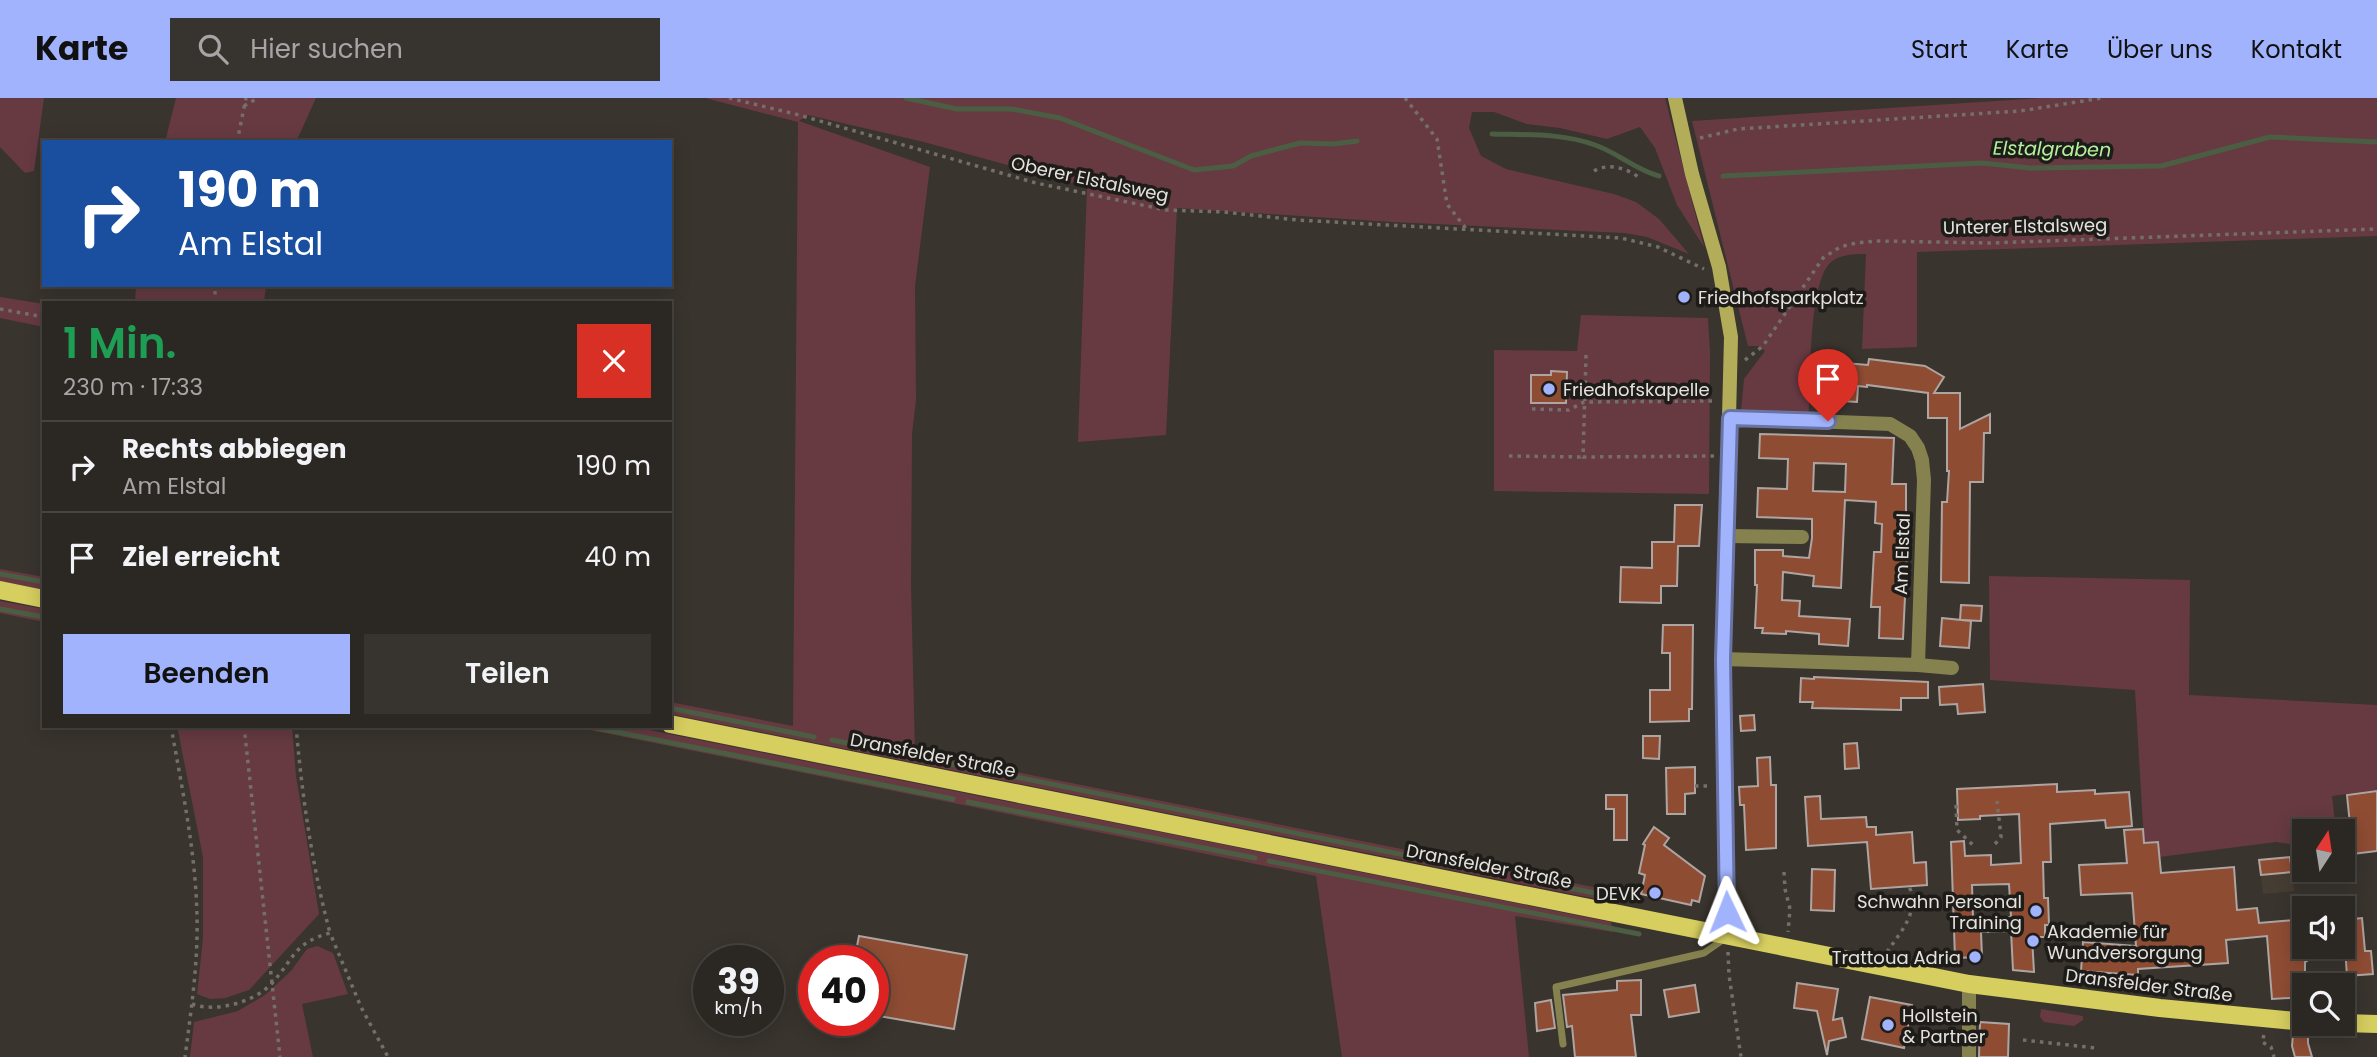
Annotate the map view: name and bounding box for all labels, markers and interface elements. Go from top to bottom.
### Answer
search box [170,18,660,81]
text: Karte [35,25,128,72]
icon: search [194,30,232,68]
text: Hier suchen [250,31,403,67]
text: Start [1911,33,1968,66]
text: Karte [2006,33,2069,66]
text: Über uns [2107,33,2213,66]
text: Kontakt [2251,33,2342,66]
water label: Elstalgraben [1993,134,2111,164]
street label: Oberer Elstalsweg [1009,150,1171,208]
text: 190 m [178,156,321,224]
icon: right [63,168,154,259]
street label: Unterer Elstalsweg [1943,212,2107,240]
text: Am Elstal [178,221,323,266]
place label: Friedhofsparkplatz [1698,285,1864,310]
marker: Friedhofsparkplatz [1676,289,1692,305]
text: 1 Min. [63,314,176,373]
button: close [577,324,651,398]
pin [1798,349,1858,421]
icon: arrive [1809,360,1847,398]
text: 230 m · 17:33 [63,371,203,403]
place label: Friedhofskapelle [1563,377,1710,402]
marker: Friedhofskapelle [1541,381,1557,397]
text: Rechts abbiegen [122,431,347,467]
icon: right [63,448,101,486]
text: 190 m [576,448,651,484]
text: Am Elstal [122,470,226,502]
street label: Am Elstal [1888,513,1916,595]
icon: arrive [63,539,101,577]
text: Ziel erreicht [122,539,280,575]
text: 40 m [585,539,651,575]
button: Beenden [63,634,350,714]
button: Teilen [364,634,651,714]
street label: Dransfelder Straße [848,727,1018,783]
north arrow [2292,819,2356,882]
map controls [2292,819,2355,1036]
street label: Dransfelder Straße [1404,838,1574,894]
position arrow [1690,875,1764,949]
place label: DEVK [1596,881,1641,906]
marker: DEVK [1647,885,1663,901]
place label: Schwahn Personal Training [1857,889,2022,935]
button: sound [2292,896,2355,959]
marker: Schwahn Personal Training [2028,903,2044,919]
place label: Akademie für Wundversorgung [2047,919,2203,965]
marker: Akademie für Wundversorgung [2025,933,2041,949]
speed limit sign: 40 [798,945,889,1036]
place label: Trattoua Adria [1832,945,1961,970]
marker: Trattoua Adria [1967,949,1983,965]
text: 39 [717,957,760,1006]
street label: Dransfelder Straße [2064,962,2234,1008]
button: search [2292,973,2355,1036]
text: km/h [715,995,762,1020]
place label: Hollstein & Partner [1902,1003,1986,1049]
marker: Hollstein & Partner [1880,1017,1896,1033]

